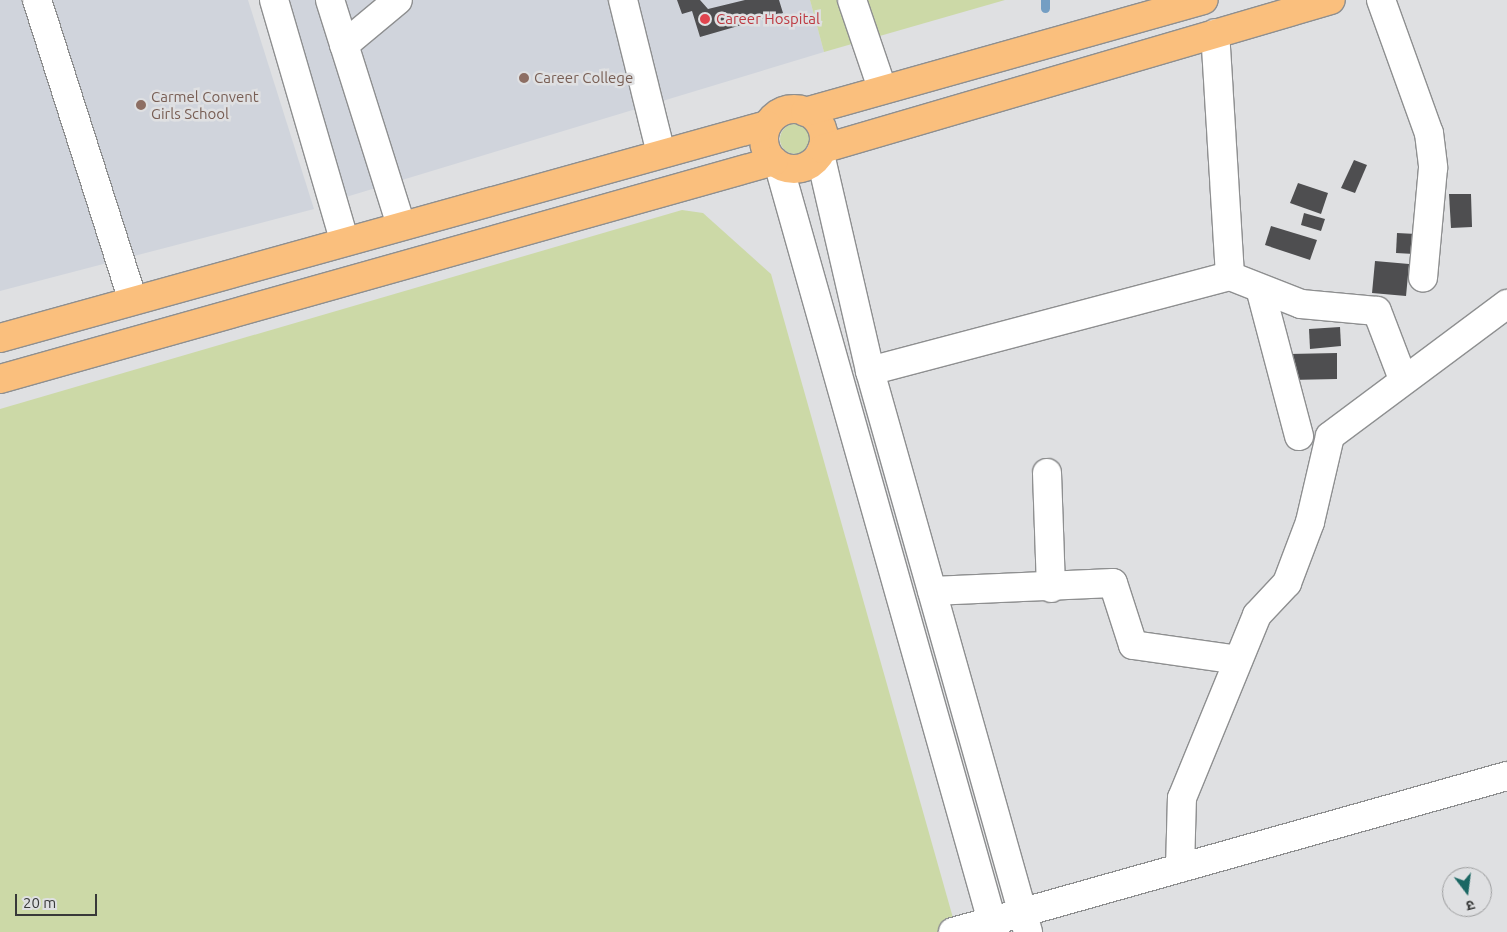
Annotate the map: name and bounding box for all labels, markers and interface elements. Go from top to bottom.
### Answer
place label: Career Hospital [716,10,820,28]
marker: Career Hospital [698,12,712,26]
place label: Career College [534,69,633,87]
marker: Career College [518,72,530,84]
place label: Carmel Convent Girls School [151,87,259,122]
marker: Carmel Convent Girls School [135,99,147,111]
north arrow [1442,867,1492,917]
scale bar [18,884,100,916]
text: 20 m [23,894,56,911]
text: उ [1465,897,1477,914]

